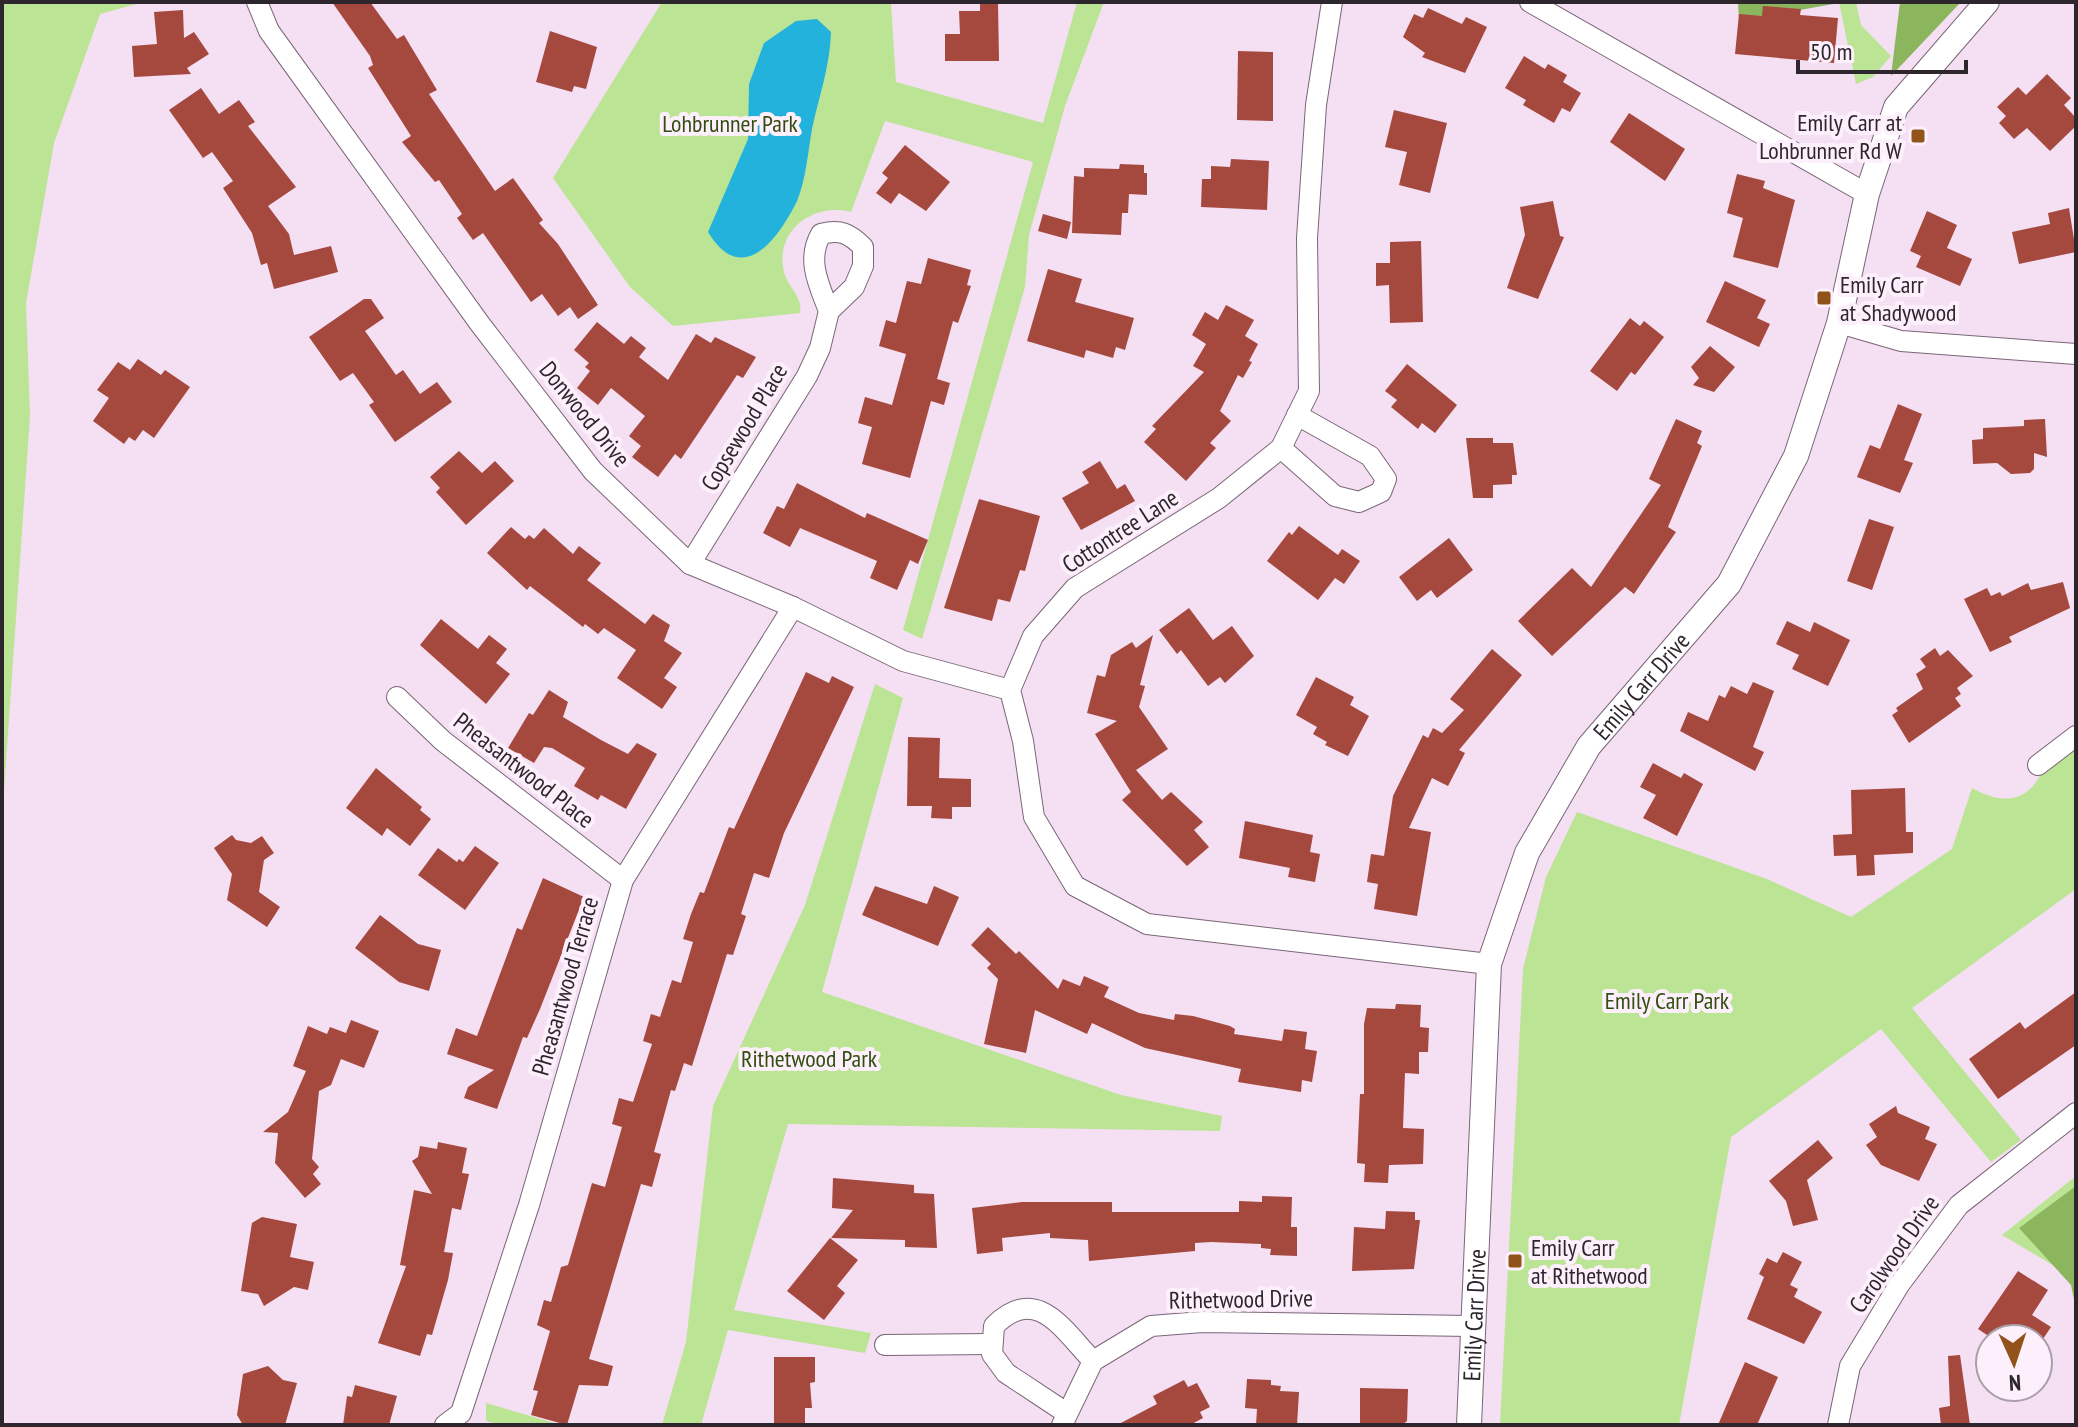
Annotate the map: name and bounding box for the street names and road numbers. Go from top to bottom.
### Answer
street label: Donwood Drive [533,355,637,473]
street label: Copsewood Place [694,358,794,496]
street label: Cottontree Lane [1056,482,1184,580]
street label: Emily Carr Drive [1586,626,1696,746]
street label: Pheasantwood Place [447,705,601,835]
street label: Pheasantwood Terrace [525,893,605,1079]
street label: Carolwood Drive [1842,1189,1946,1319]
street label: Emily Carr Drive [1455,1248,1492,1382]
street label: Rithetwood Drive [1169,1282,1313,1316]

